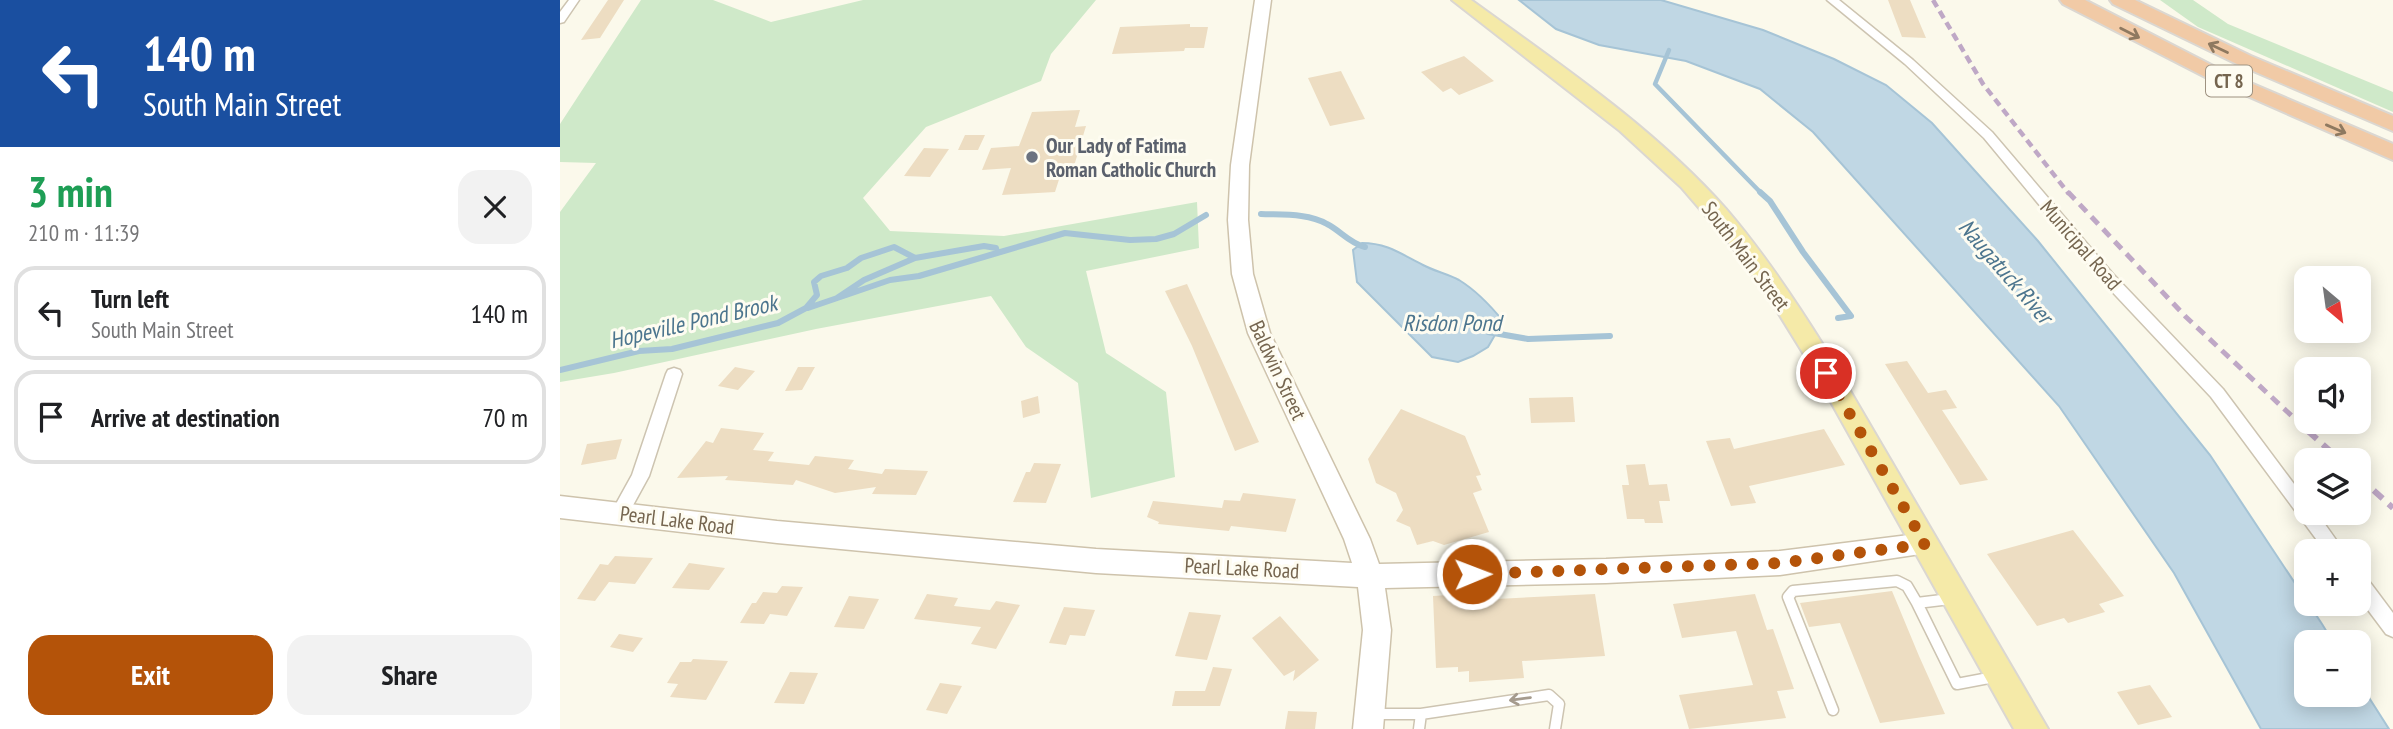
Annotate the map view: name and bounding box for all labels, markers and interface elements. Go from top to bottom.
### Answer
text: 140 m [143,21,256,85]
one-way arrow [2119,26,2139,40]
icon: left [28,28,119,119]
one-way arrow [2208,41,2229,54]
road number: CT 8 [2206,66,2252,96]
text: South Main Street [143,83,341,125]
one-way arrow [2324,123,2346,136]
place label: Our Lady of Fatima Roman Catholic Church [1046,132,1216,183]
marker: Our Lady of Fatima Roman Catholic Church [1024,149,1040,165]
text: 3 min [28,164,113,219]
button: close [458,170,532,244]
street label: Municipal Road [2034,194,2128,296]
street label: South Main Street [1696,196,1796,316]
water label: Naugatuck River [1953,213,2062,332]
text: 210 m · 11:39 [28,218,140,247]
north arrow [2294,266,2371,343]
map controls [2294,266,2371,707]
text: Turn left [91,282,169,315]
water label: Hopeville Pond Brook [606,287,783,354]
icon: left [32,294,70,332]
text: 140 m [470,297,528,330]
water label: Risdon Pond [1403,308,1504,337]
text: South Main Street [91,315,234,344]
street label: Baldwin Street [1243,316,1313,424]
pin [1796,343,1856,403]
icon: arrive [1807,354,1845,392]
button: sound [2294,357,2371,434]
icon: arrive [32,398,70,436]
text: Arrive at destination [91,401,280,434]
text: 70 m [482,401,528,434]
button: layers [2294,448,2371,525]
street label: Pearl Lake Road [618,500,736,540]
position arrow [1435,537,1509,611]
button: + [2294,539,2371,616]
street label: Pearl Lake Road [1184,552,1300,584]
button: − [2294,630,2371,707]
button: Exit [28,635,273,715]
button: Share [287,635,532,715]
one-way arrow [1509,693,1532,706]

